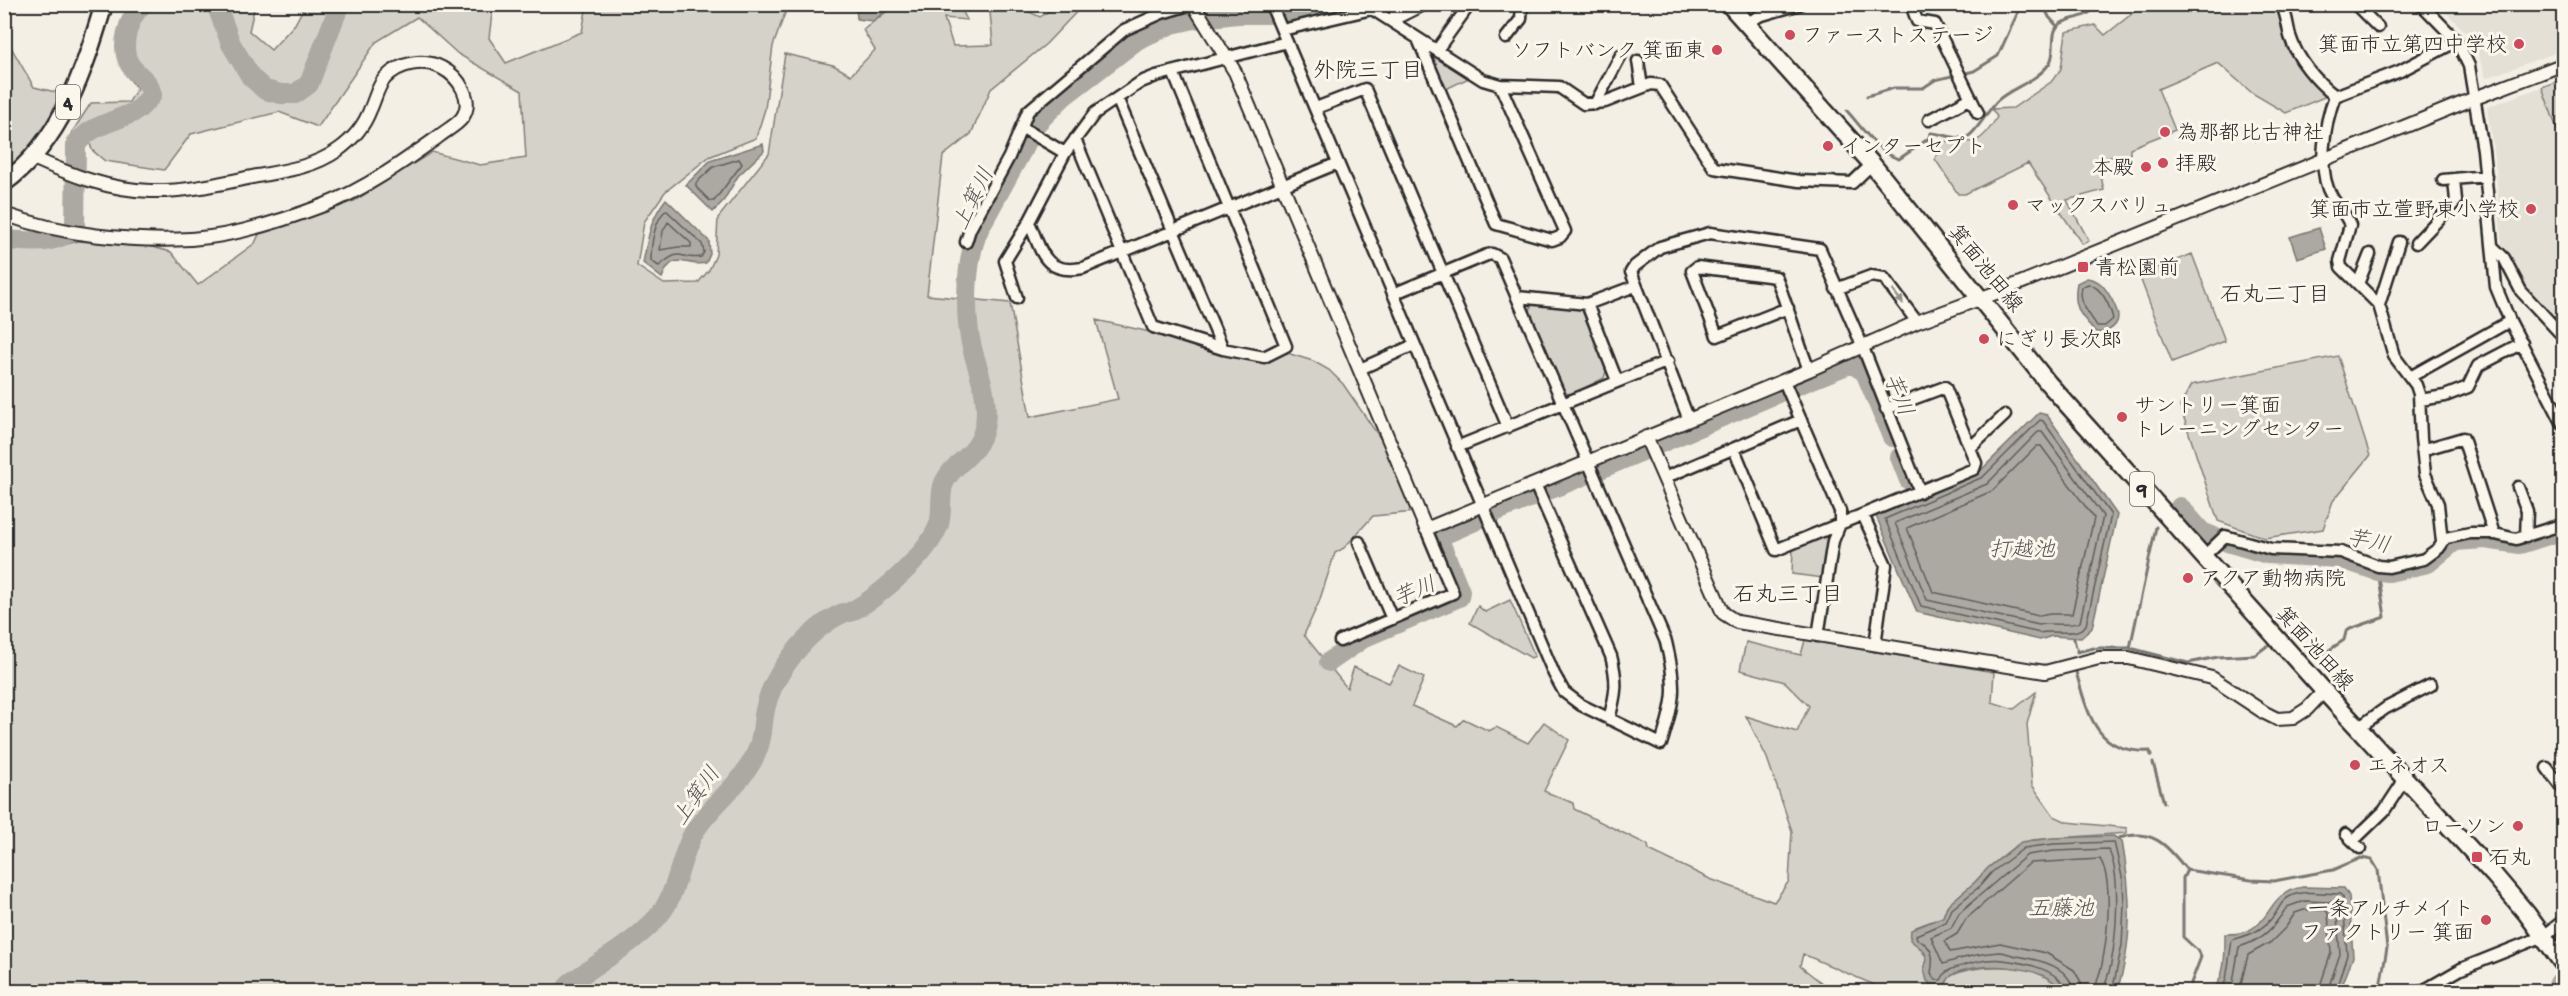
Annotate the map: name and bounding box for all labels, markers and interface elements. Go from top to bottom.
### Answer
place label: ファーストステージ [1802,26,1993,51]
marker: ファーストステージ [1783,28,1797,42]
place label: 箕面市立第四中学校 [2318,33,2507,60]
marker: 箕面市立第四中学校 [2512,37,2526,51]
place label: ソフトバンク 箕面東 [1511,39,1705,66]
marker: ソフトバンク 箕面東 [1710,43,1724,57]
district label: 外院三丁目 [1313,59,1423,86]
road number: 4 [56,85,80,119]
place label: 為那都比古神社 [2177,122,2324,148]
marker: 為那都比古神社 [2158,125,2172,139]
place label: インターセプト [1840,136,1986,162]
marker: インターセプト [1821,139,1835,153]
place label: 拝殿 [2175,153,2217,179]
marker: 拝殿 [2156,156,2170,170]
place label: 本殿 [2092,157,2134,183]
marker: 本殿 [2139,160,2153,174]
water label: 上箕川 [949,164,1002,235]
place label: マックスバリュ [2025,196,2172,221]
marker: マックスバリュ [2006,198,2020,212]
place label: 箕面市立萱野東小学校 [2309,198,2519,225]
marker: 箕面市立萱野東小学校 [2524,202,2538,216]
street label: 箕面池田線 [1941,221,2027,319]
place label: 青松園前 [2095,257,2179,283]
marker: 青松園前 [2076,260,2090,274]
district label: 石丸二丁目 [2220,283,2330,310]
one-way arrow [1892,288,1904,304]
place label: にぎり長次郎 [1996,329,2122,355]
marker: にぎり長次郎 [1977,332,1991,346]
water label: 芋川 [1876,370,1918,421]
place label: サントリー箕面 トレーニングセンター [2134,395,2344,445]
marker: サントリー箕面 トレーニングセンター [2115,410,2129,424]
road number: 9 [2130,472,2154,506]
water label: 芋川 [2344,526,2393,561]
water label: 打越池 [1989,538,2056,565]
place label: アクア動物病院 [2200,568,2346,594]
marker: アクア動物病院 [2181,571,2195,585]
water label: 芋川 [1390,572,1441,614]
district label: 石丸三丁目 [1733,583,1843,610]
street label: 箕面池田線 [2268,602,2358,698]
place label: エネオス [2367,756,2450,781]
marker: エネオス [2348,758,2362,772]
water label: 上箕川 [668,762,728,832]
place label: ローソン [2422,817,2506,842]
marker: ローソン [2511,819,2525,833]
place label: 石丸 [2489,847,2531,873]
marker: 石丸 [2470,850,2484,864]
water label: 五藤池 [2028,896,2095,924]
place label: 一条アルチメイト ファクトリー 箕面 [2301,898,2474,948]
marker: 一条アルチメイト ファクトリー 箕面 [2479,913,2493,927]

